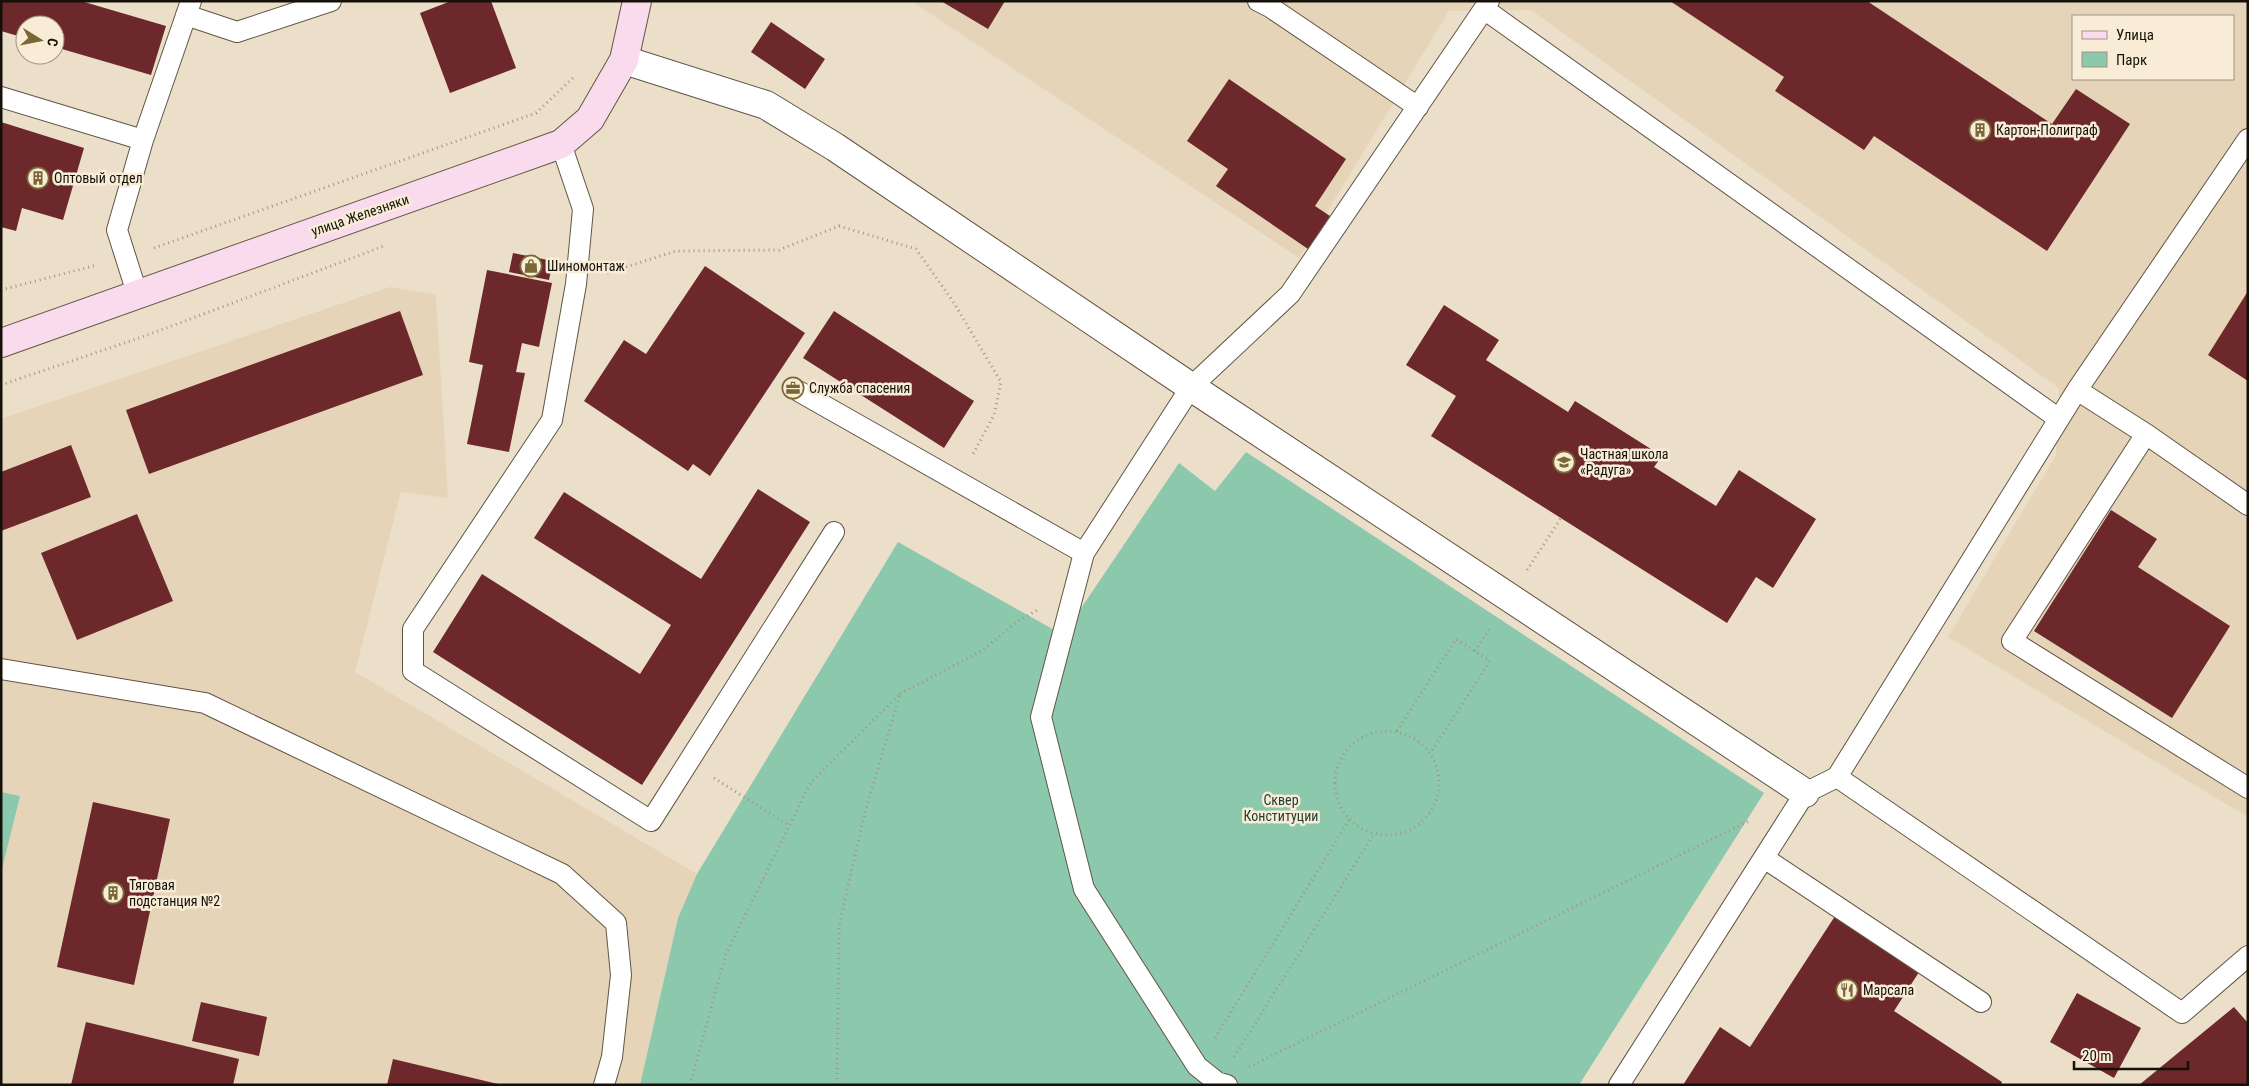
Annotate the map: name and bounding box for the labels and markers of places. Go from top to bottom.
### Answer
building icon: Картон-Полиграф [1968,118,1992,142]
place label: Картон-Полиграф [1996,122,2098,138]
building icon: Оптовый отдел [26,166,50,190]
place label: Оптовый отдел [54,170,143,186]
shop icon: Шиномонтаж [519,254,543,278]
place label: Шиномонтаж [547,258,625,274]
office icon: Служба спасения [781,376,805,400]
place label: Служба спасения [809,380,910,396]
place label: Частная школа «Радуга» [1580,446,1669,478]
school or university icon: Частная школа «Радуга» [1552,450,1576,474]
place label: Тяговая подстанция №2 [129,877,220,909]
building icon: Тяговая подстанция №2 [101,881,125,905]
restaurant icon: Марсала [1835,978,1859,1002]
place label: Марсала [1863,982,1914,998]

